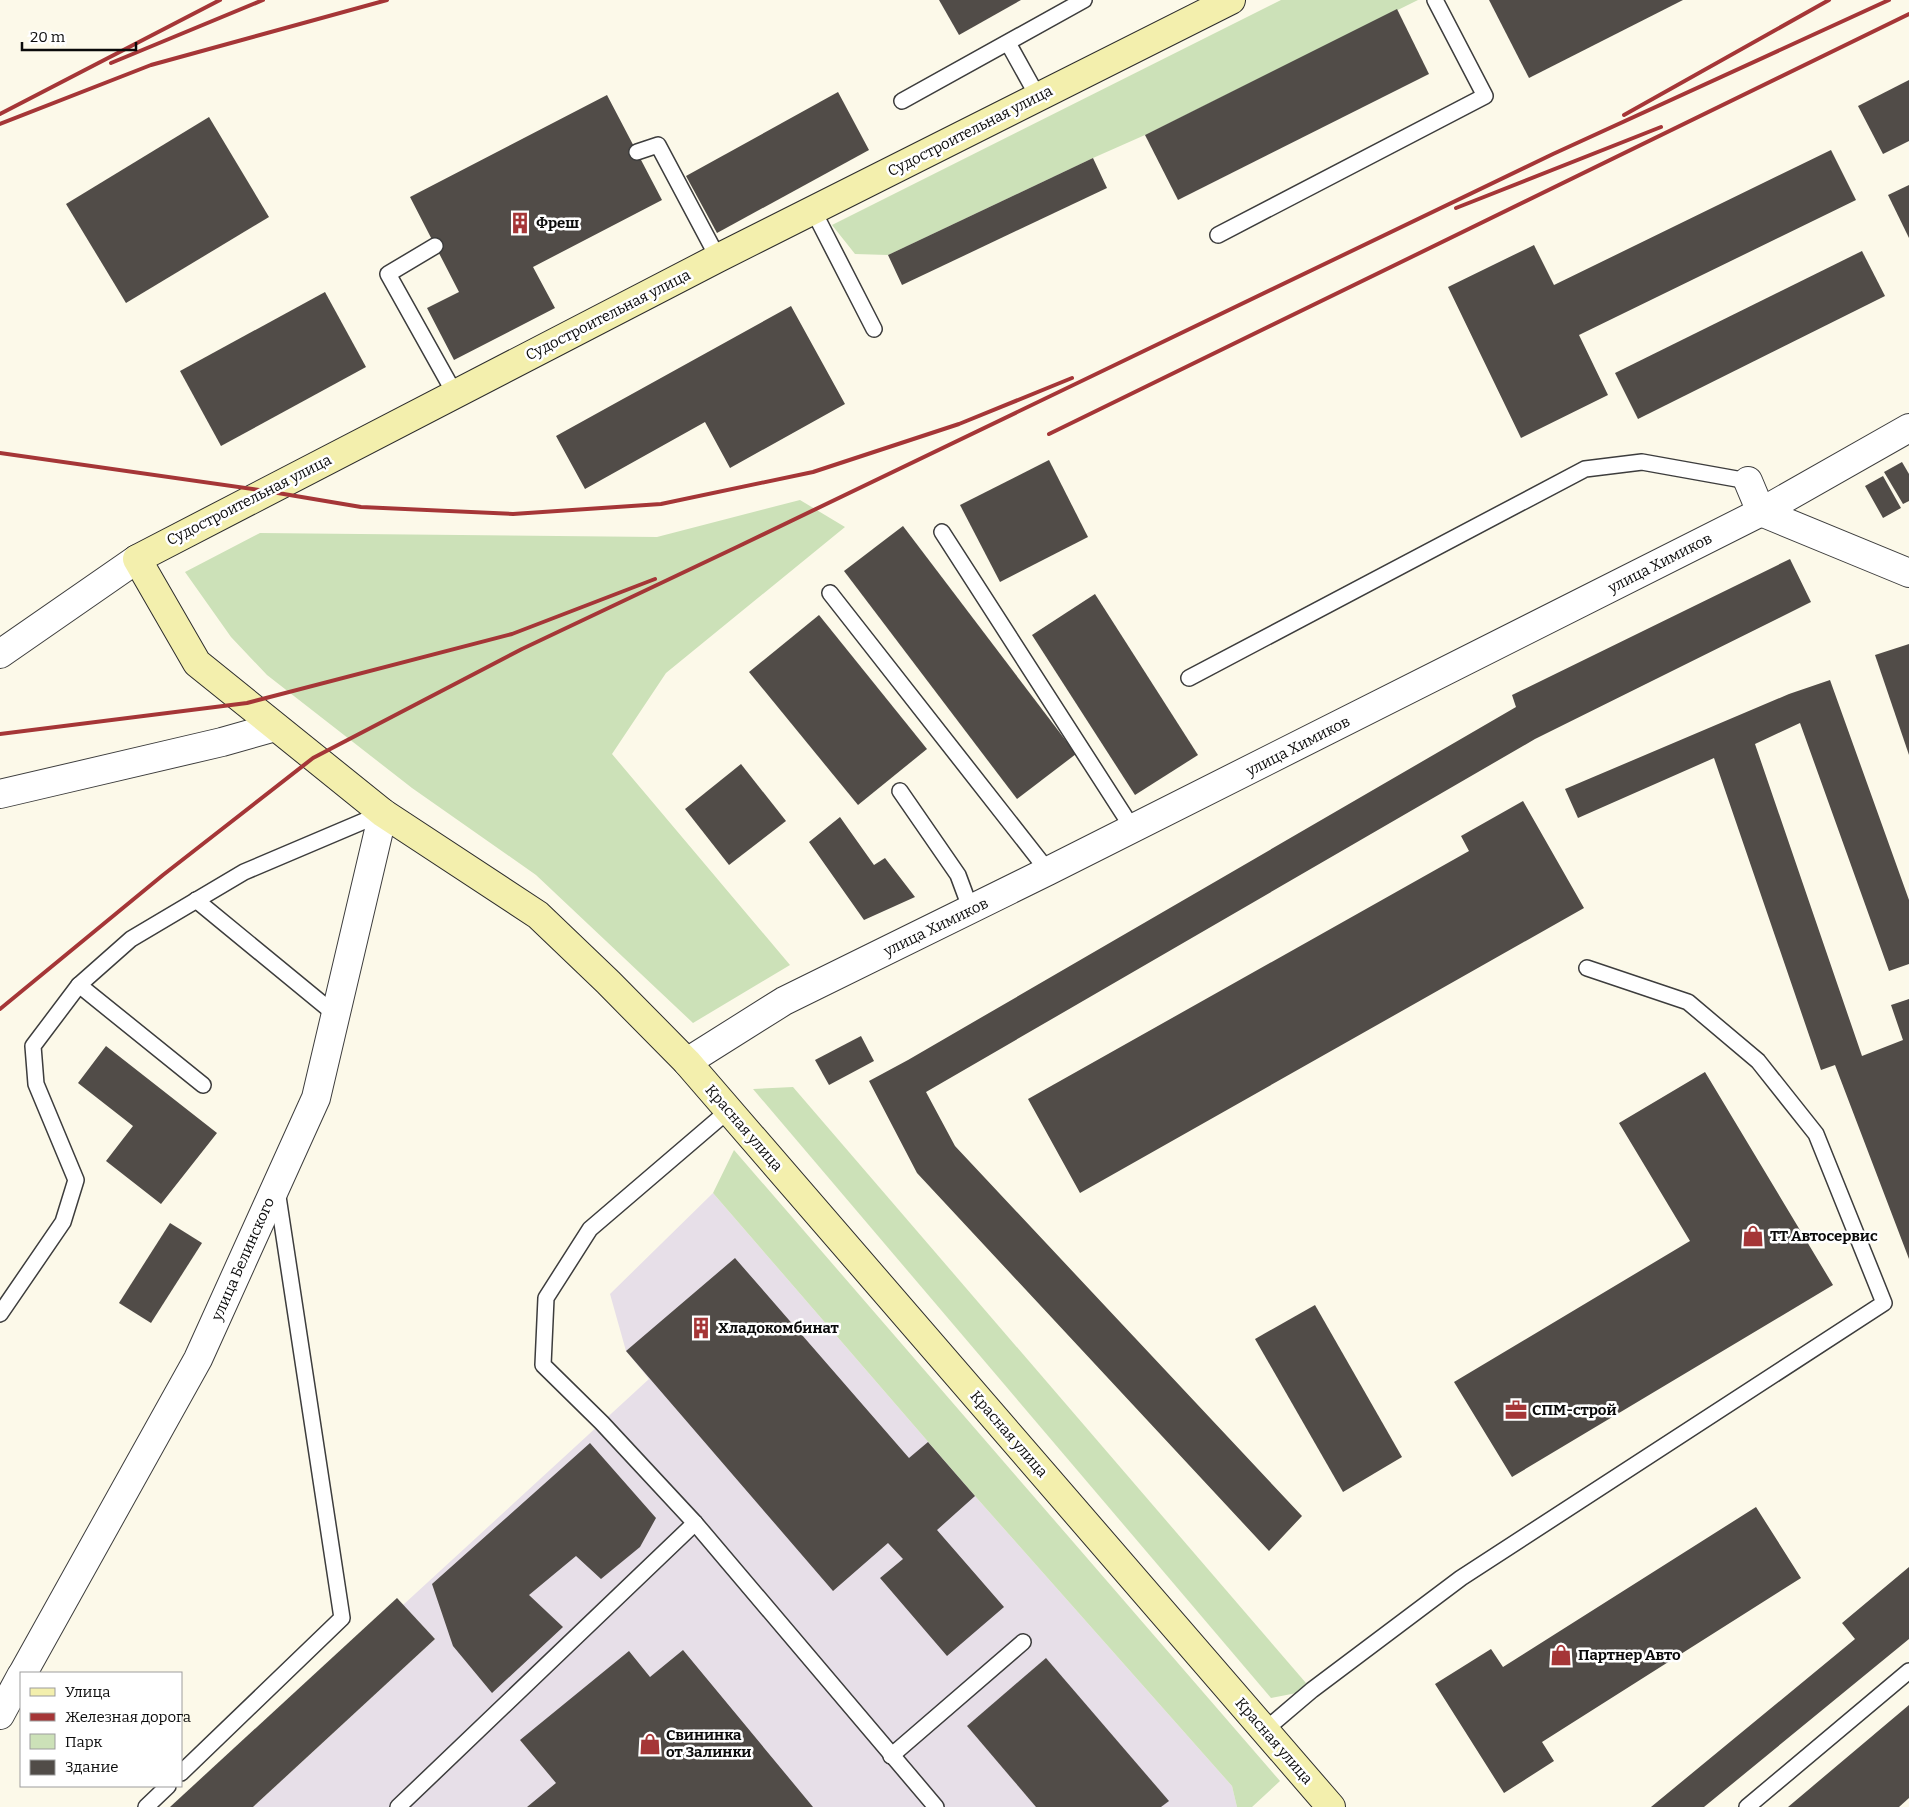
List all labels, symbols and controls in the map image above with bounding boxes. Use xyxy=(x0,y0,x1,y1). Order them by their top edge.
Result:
scale bar xyxy=(22,20,136,52)
text: 20 m xyxy=(30,28,66,46)
street label: Судостроительная улица xyxy=(885,82,1055,180)
building icon: Фреш xyxy=(507,210,533,236)
place label: Фреш xyxy=(536,214,579,232)
street label: Судостроительная улица xyxy=(523,266,693,364)
street label: Судостроительная улица xyxy=(164,451,334,549)
street label: улица Химиков xyxy=(1604,529,1715,597)
street label: улица Химиков xyxy=(1242,712,1353,780)
street label: улица Химиков xyxy=(880,894,991,961)
street label: Красная улица xyxy=(702,1081,786,1175)
street label: улица Белинского xyxy=(207,1195,278,1324)
shop icon: ТТ Автосервис xyxy=(1740,1223,1766,1249)
place label: ТТ Автосервис xyxy=(1770,1227,1878,1245)
building icon: Хладокомбинат xyxy=(688,1315,714,1341)
place label: Хладокомбинат xyxy=(718,1319,839,1337)
street label: Красная улица xyxy=(967,1387,1051,1481)
office icon: СПМ-строй xyxy=(1503,1397,1529,1423)
place label: СПМ-строй xyxy=(1532,1401,1617,1419)
shop icon: Партнер Авто xyxy=(1548,1642,1574,1668)
place label: Партнер Авто xyxy=(1578,1646,1681,1664)
legend xyxy=(20,1672,182,1787)
text: Улица xyxy=(65,1683,111,1701)
street label: Красная улица xyxy=(1232,1694,1316,1788)
text: Железная дорога xyxy=(65,1708,191,1726)
place label: Свининка от Залинки xyxy=(666,1726,751,1761)
shop icon: Свининка от Залинки xyxy=(637,1731,663,1757)
text: Парк xyxy=(65,1733,103,1751)
text: Здание xyxy=(65,1758,119,1776)

